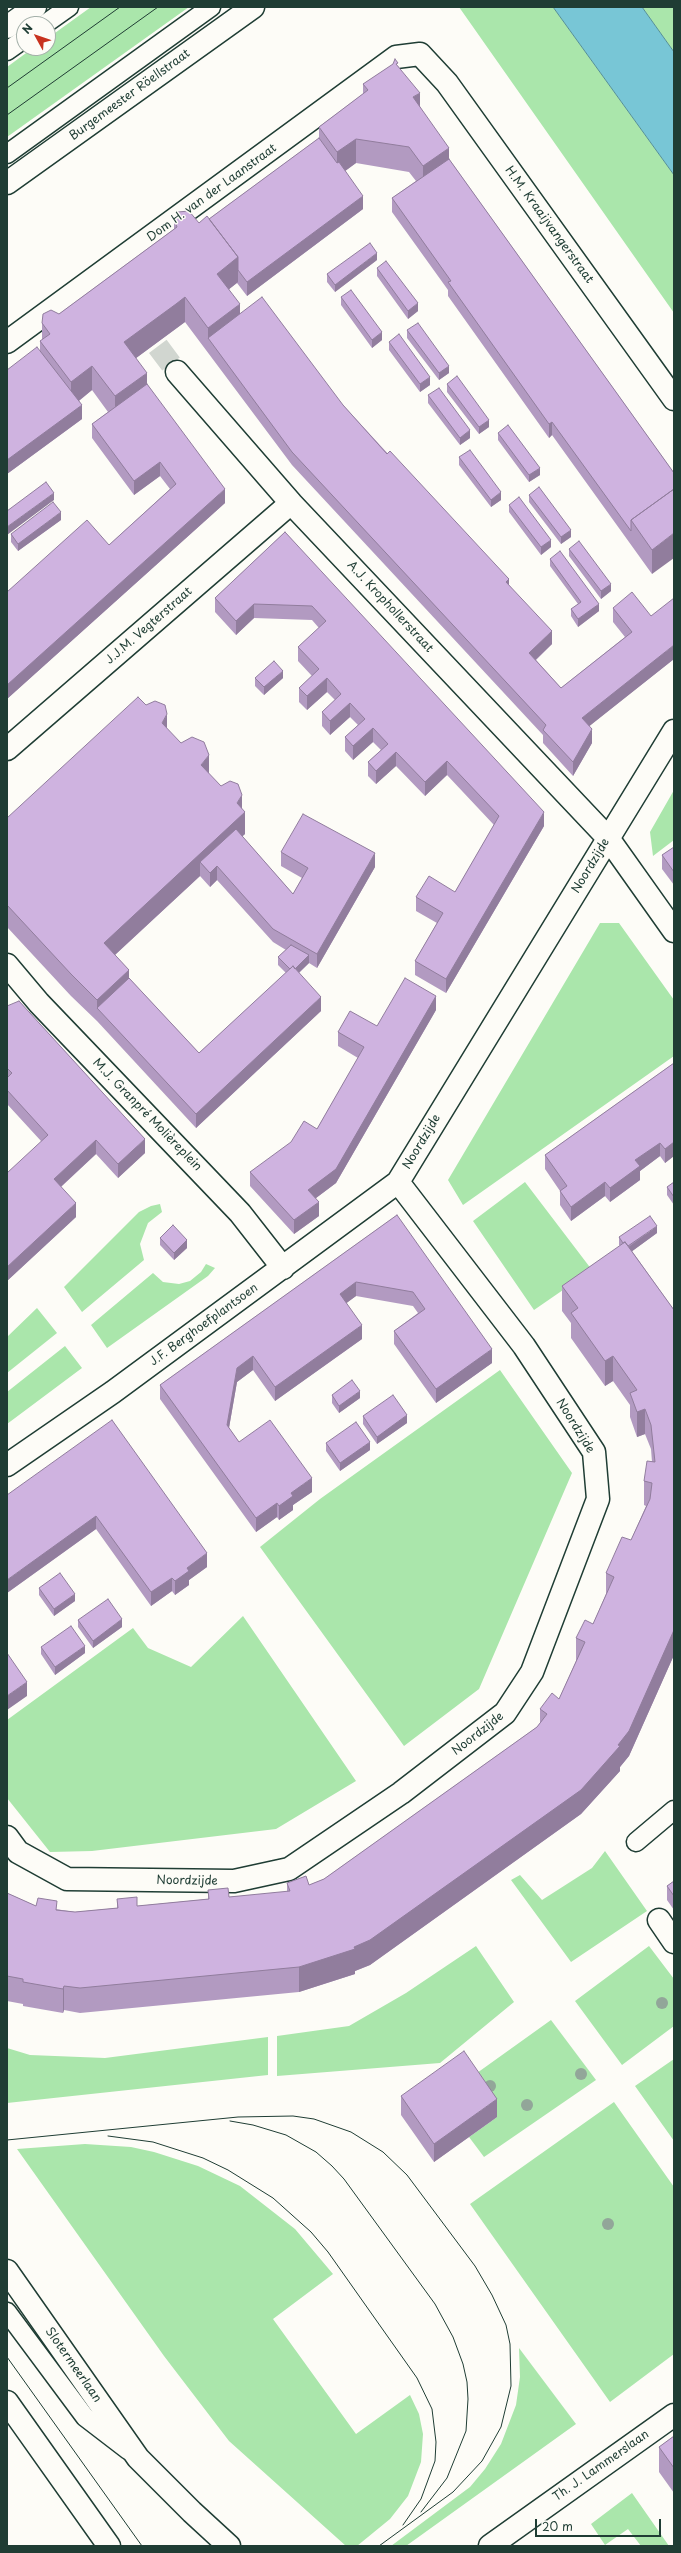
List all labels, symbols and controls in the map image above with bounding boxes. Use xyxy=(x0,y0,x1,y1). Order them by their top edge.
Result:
north arrow xyxy=(16,16,56,56)
text: N xyxy=(18,20,37,37)
street label: Burgemeester Röellstraat xyxy=(67,46,193,144)
street label: Dom H. van der Laanstraat xyxy=(144,141,280,245)
street label: H.M. Kraaijvangerstraat xyxy=(502,164,596,286)
street label: A.J. Krophollerstraat xyxy=(344,558,436,656)
street label: J.J.M. Vegterstraat xyxy=(103,584,195,668)
street label: Noordzijde xyxy=(569,836,613,896)
street label: M.J. Granpré Molièreplein xyxy=(89,1056,205,1174)
street label: Noordzijde xyxy=(400,1112,444,1172)
street label: J.F. Berghoefplantsoen xyxy=(147,1281,261,1369)
street label: Noordzijde xyxy=(553,1396,597,1456)
street label: Noordzijde xyxy=(449,1709,507,1759)
street label: Noordzijde xyxy=(156,1873,218,1889)
street label: Slotermeerlaan xyxy=(42,2325,104,2405)
street label: Th. J. Lammerslaan xyxy=(550,2427,652,2505)
scale bar xyxy=(537,2511,663,2537)
text: 20 m xyxy=(542,2517,573,2535)

